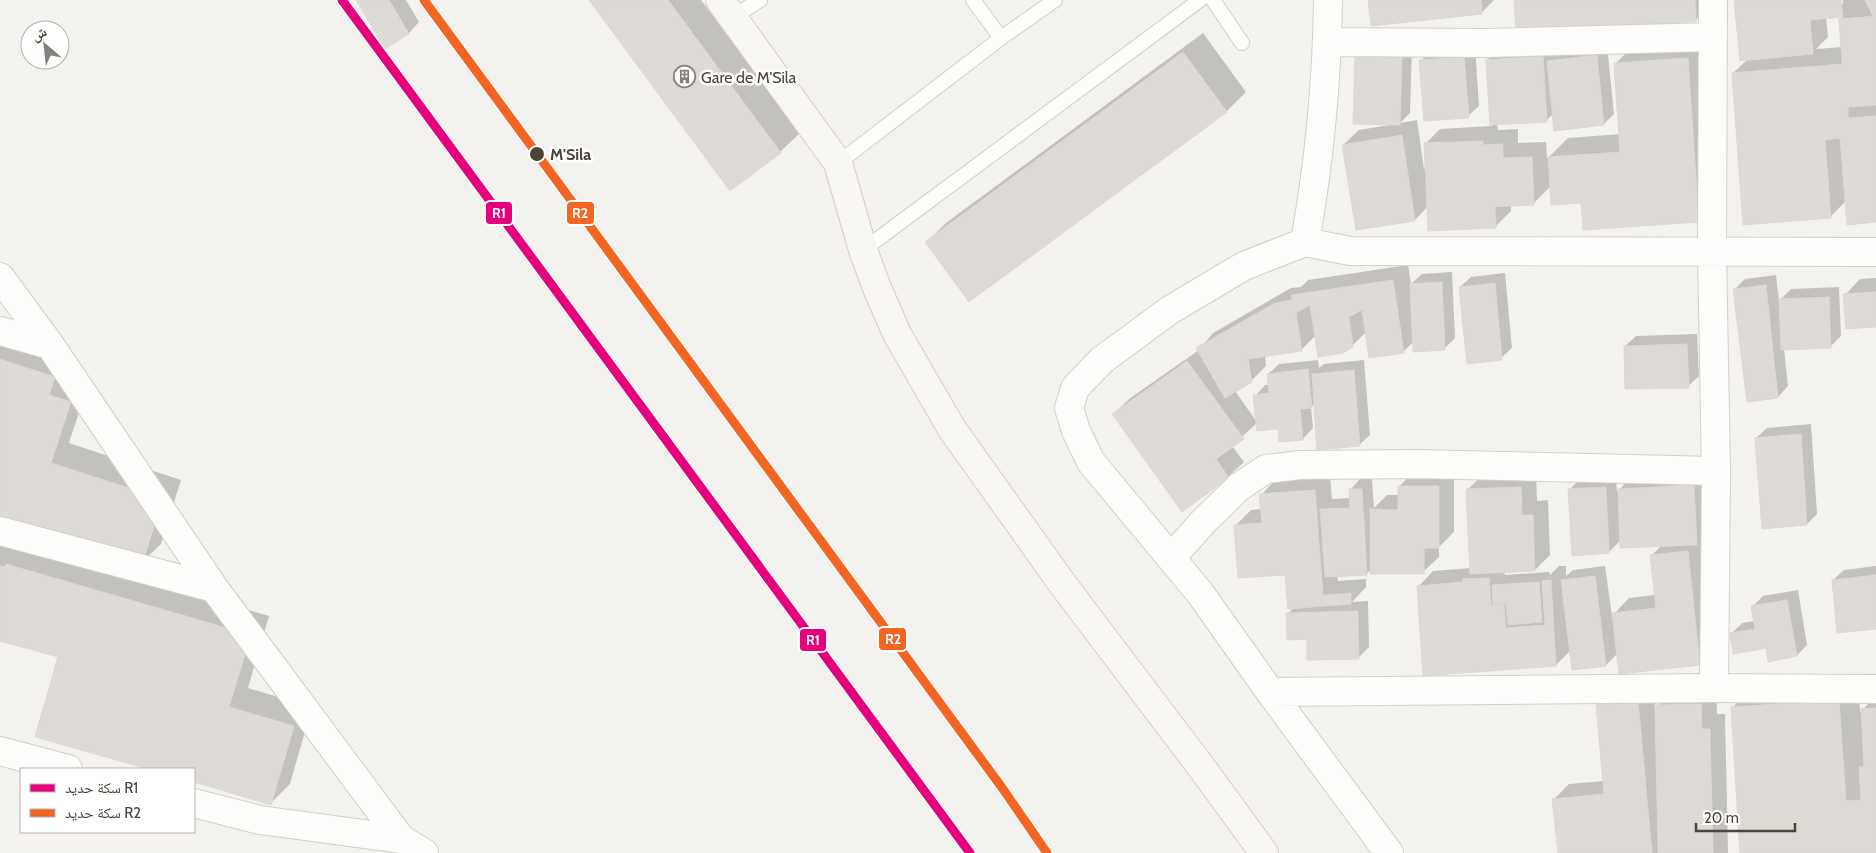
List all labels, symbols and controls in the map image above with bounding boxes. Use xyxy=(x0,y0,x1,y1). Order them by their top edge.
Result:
north arrow xyxy=(20,20,70,70)
text: ش xyxy=(28,22,50,45)
building icon: Gare de M'Sila xyxy=(673,65,697,89)
place label: Gare de M'Sila xyxy=(701,68,797,87)
marker: M'Sila xyxy=(528,145,546,163)
place label: M'Sila xyxy=(550,145,591,164)
line badge: R1 xyxy=(485,201,513,225)
line badge: R2 xyxy=(566,201,595,225)
text: R1 xyxy=(492,204,506,222)
text: R2 xyxy=(572,204,588,222)
line badge: R2 xyxy=(878,627,907,651)
line badge: R1 xyxy=(799,628,827,652)
text: R2 xyxy=(885,630,901,648)
text: R1 xyxy=(806,631,820,649)
legend xyxy=(20,768,195,833)
text: سكة حديد R1 xyxy=(65,779,138,797)
scale bar xyxy=(1696,800,1795,832)
text: سكة حديد R2 xyxy=(65,804,141,822)
text: 20 m xyxy=(1704,809,1739,827)

